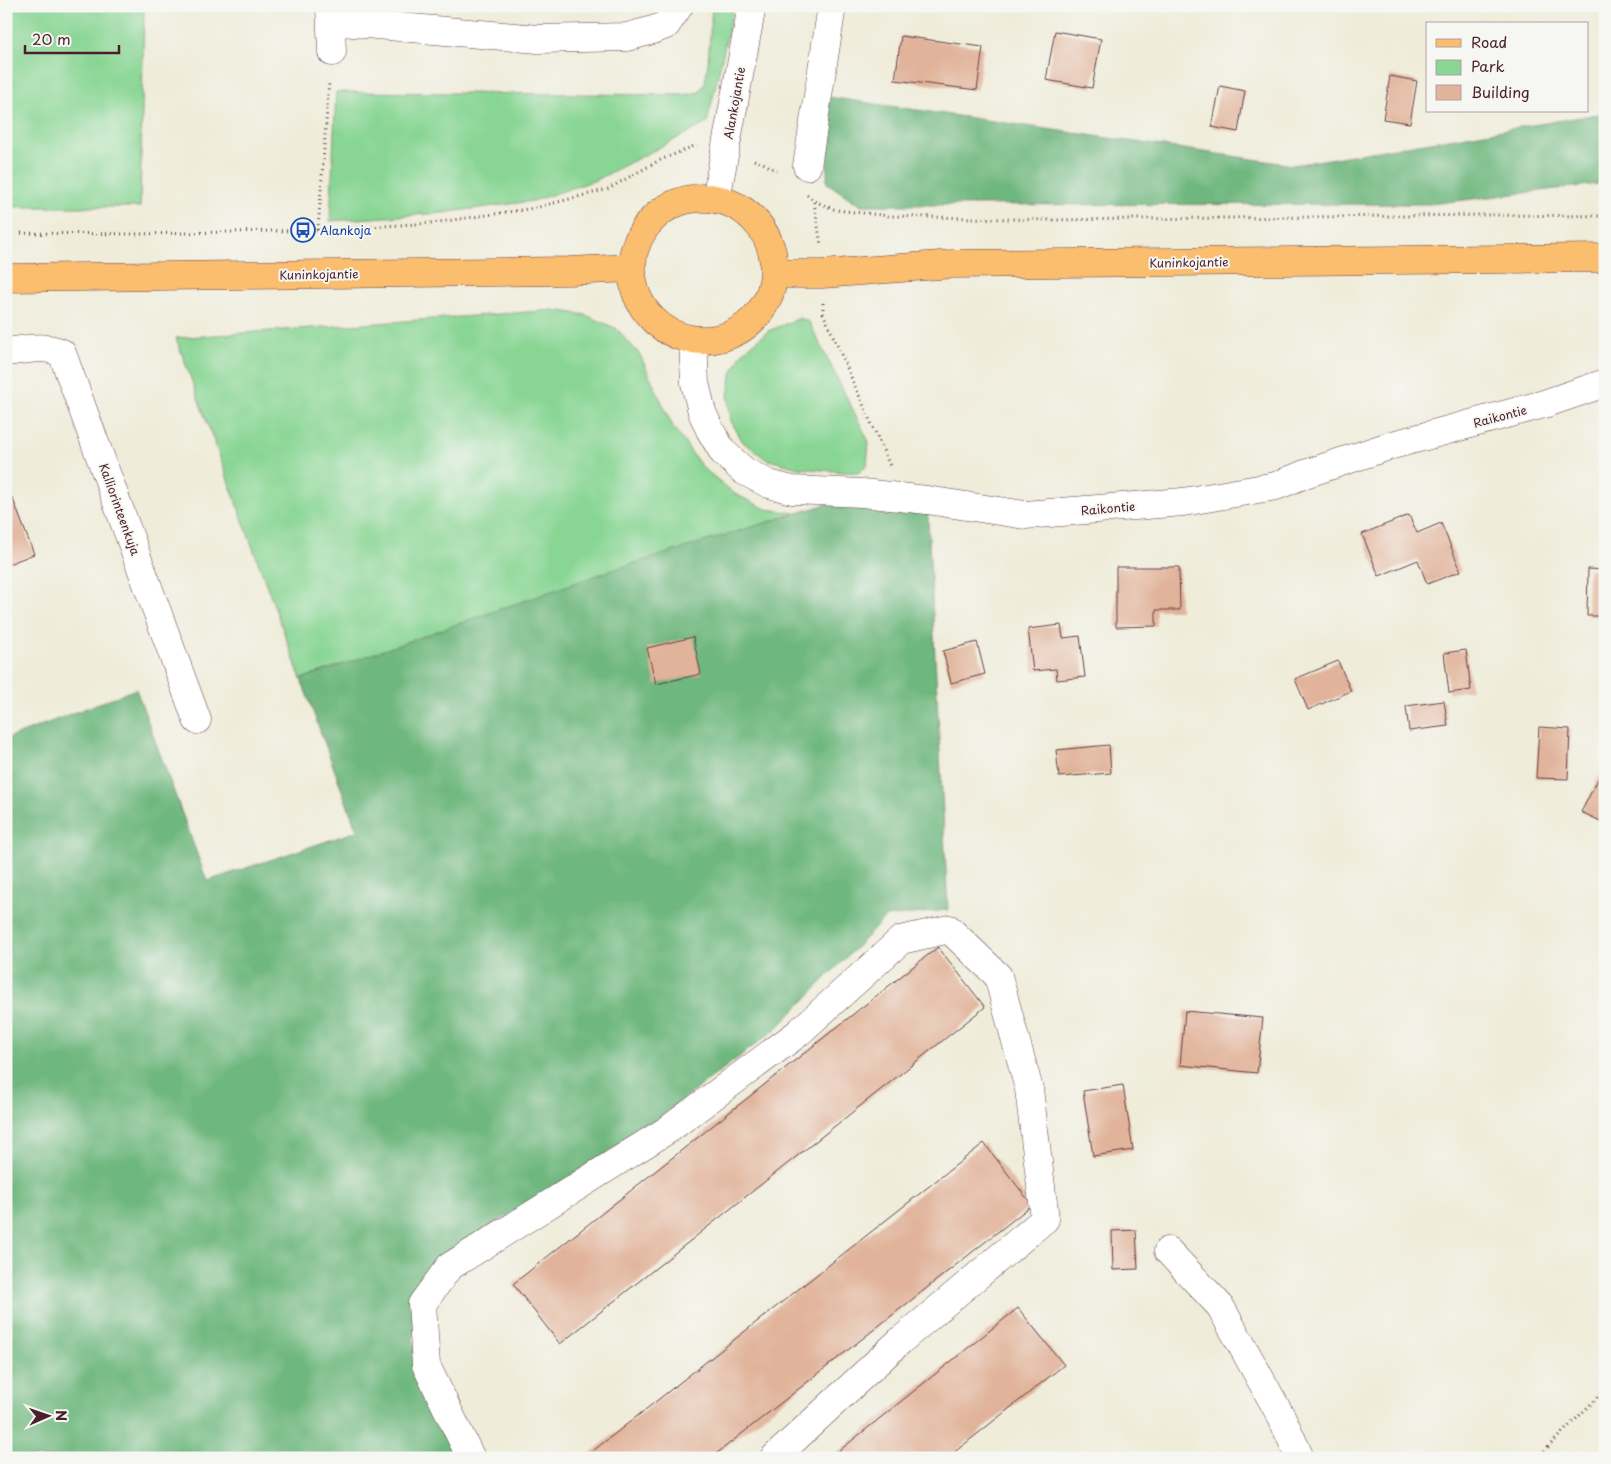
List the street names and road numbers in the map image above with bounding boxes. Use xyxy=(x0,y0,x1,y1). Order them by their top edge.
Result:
street label: Alankojantie xyxy=(719,65,749,141)
street label: Kuninkojantie xyxy=(1149,252,1229,272)
street label: Kuninkojantie xyxy=(279,264,359,284)
street label: Raikontie xyxy=(1471,400,1529,432)
street label: Kalliorinteenkuja xyxy=(95,460,145,558)
street label: Raikontie xyxy=(1080,497,1136,519)

